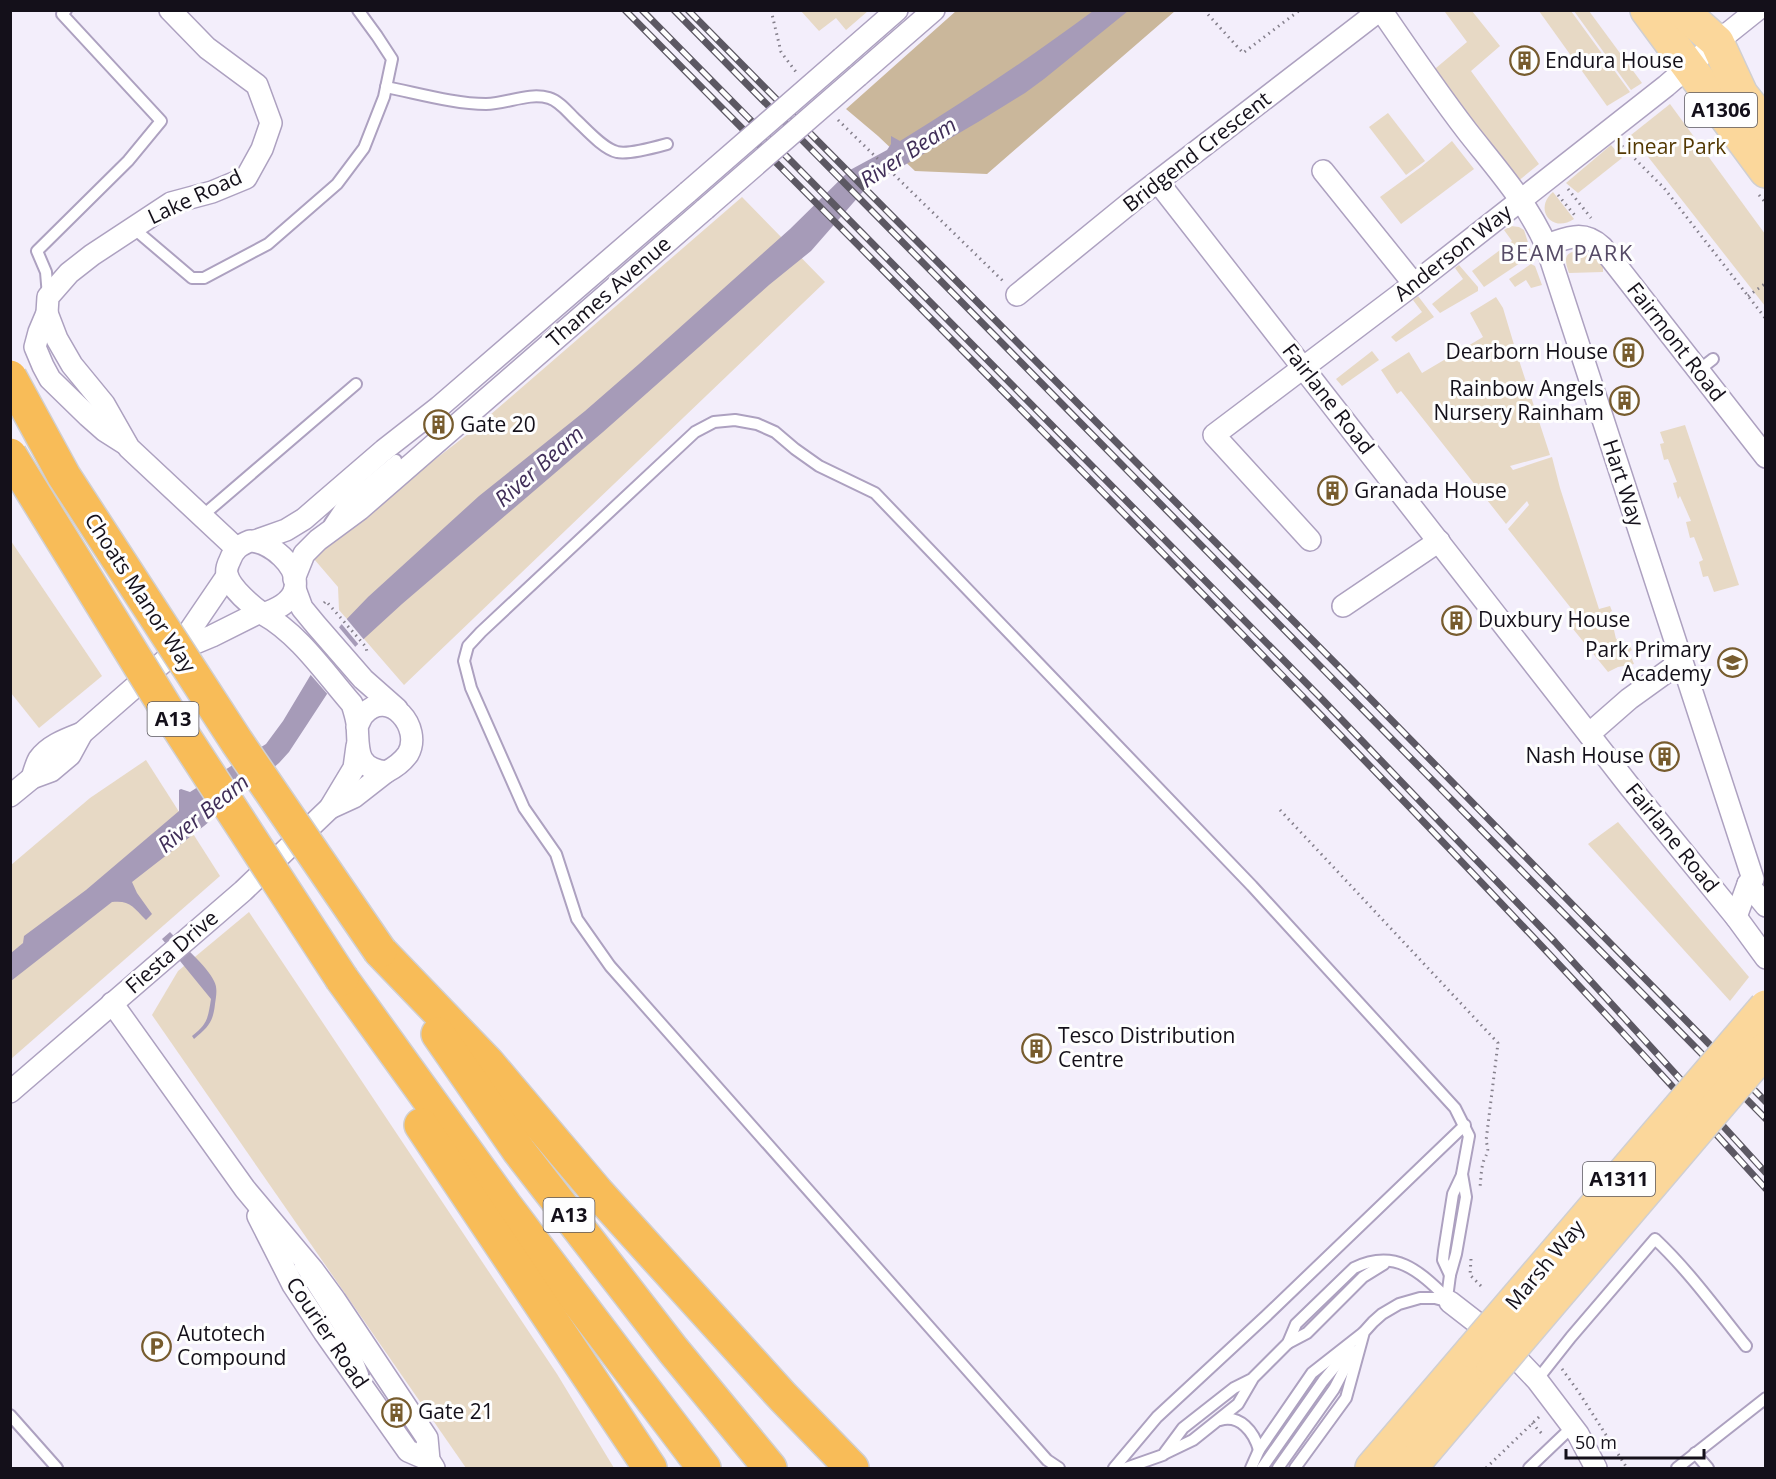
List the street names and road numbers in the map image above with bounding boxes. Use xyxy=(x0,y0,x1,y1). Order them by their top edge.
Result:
street label: Bridgend Crescent xyxy=(1117,85,1276,218)
road number: A1306 xyxy=(1685,93,1757,127)
street label: Lake Road xyxy=(143,162,246,230)
street label: Anderson Way xyxy=(1388,197,1517,307)
street label: Thames Avenue xyxy=(540,230,676,353)
street label: Fairmont Road xyxy=(1621,276,1732,407)
street label: Fairlane Road xyxy=(1277,337,1381,460)
street label: Hart Way xyxy=(1597,435,1651,530)
street label: Choats Manor Way xyxy=(79,507,203,678)
road number: A13 xyxy=(148,702,198,736)
street label: Fairlane Road xyxy=(1620,777,1726,898)
street label: Fiesta Drive xyxy=(119,903,224,999)
road number: A1311 xyxy=(1583,1162,1655,1196)
road number: A13 xyxy=(544,1198,594,1232)
street label: Marsh Way xyxy=(1498,1213,1590,1315)
street label: Courier Road xyxy=(280,1271,375,1394)

